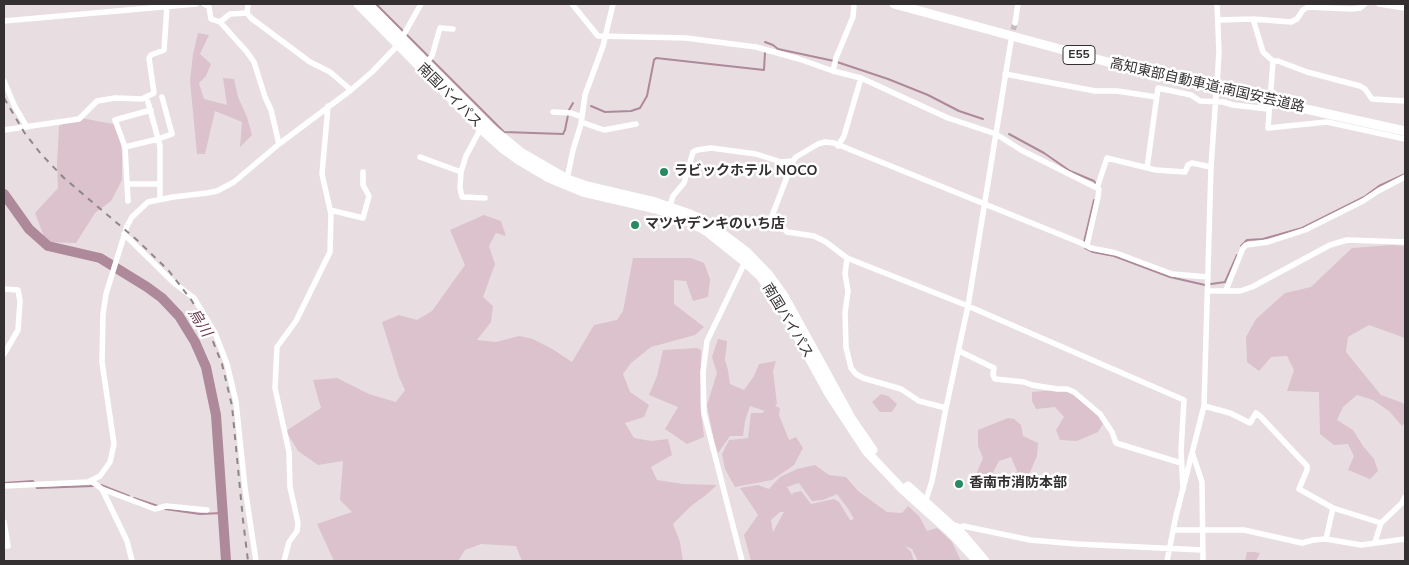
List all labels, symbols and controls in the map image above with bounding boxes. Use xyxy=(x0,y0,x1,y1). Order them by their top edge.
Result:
road number: E55 xyxy=(1063,46,1095,64)
street label: 高知東部自動車道;南国安芸道路 xyxy=(1108,55,1306,117)
street label: 南国バイパス xyxy=(413,60,485,132)
place label: ラビックホテル NOCO xyxy=(674,164,817,180)
marker: ラビックホテル NOCO xyxy=(658,166,670,178)
place label: マツヤデンキのいち店 xyxy=(645,217,785,233)
marker: マツヤデンキのいち店 xyxy=(629,219,641,231)
street label: 南国バイパス xyxy=(758,281,816,361)
water label: 烏川 xyxy=(183,306,215,340)
place label: 香南市消防本部 xyxy=(969,476,1067,492)
marker: 香南市消防本部 xyxy=(953,478,965,490)

